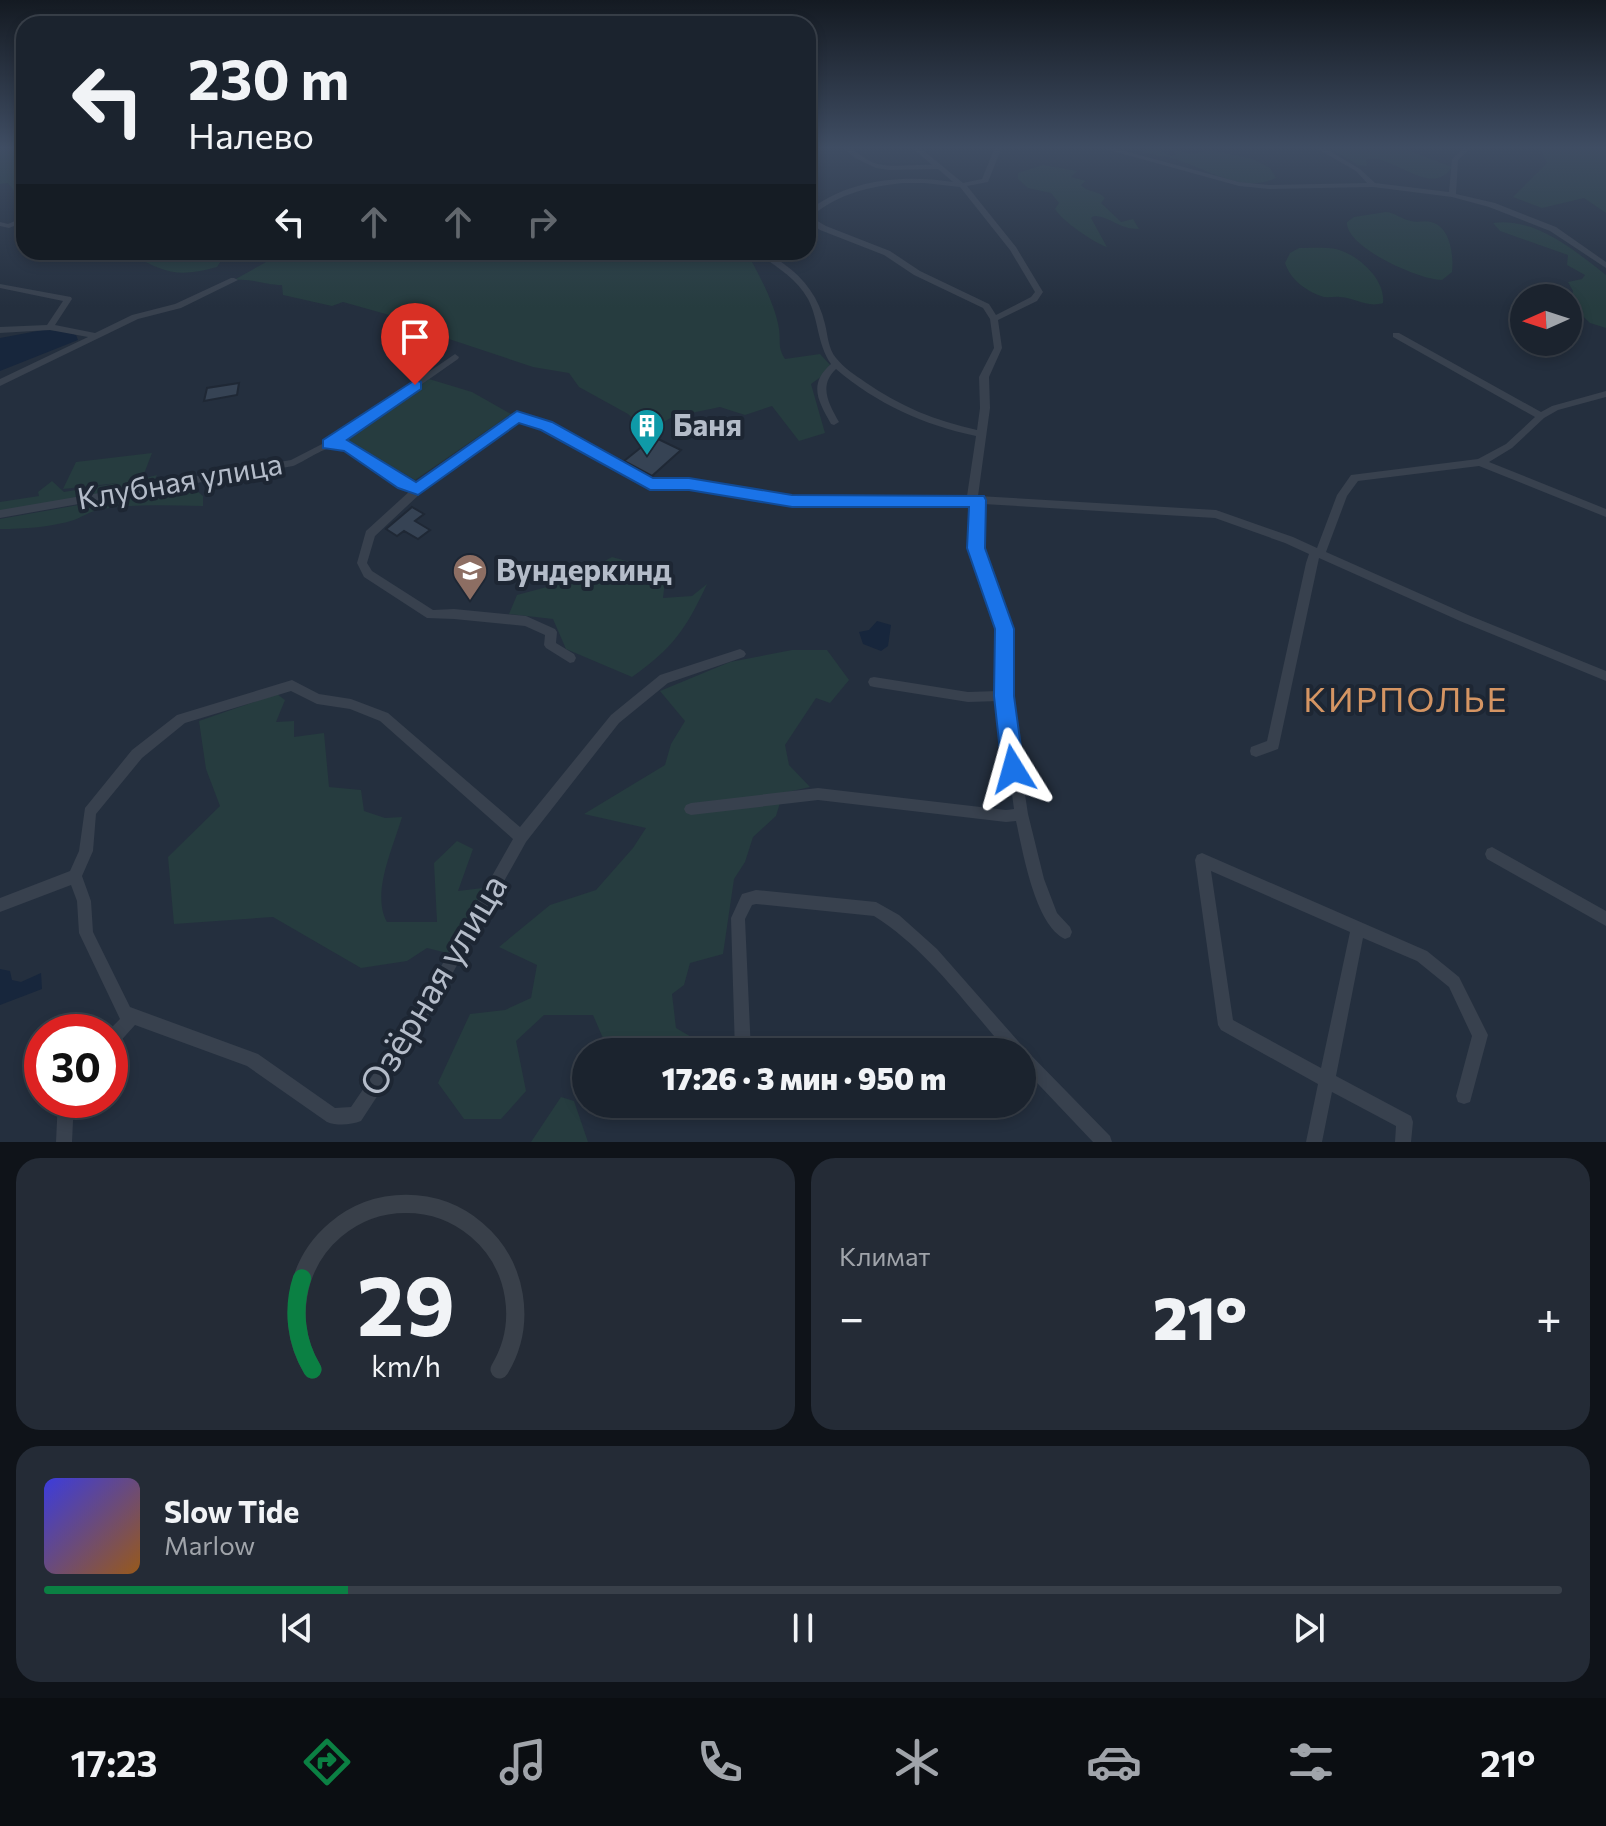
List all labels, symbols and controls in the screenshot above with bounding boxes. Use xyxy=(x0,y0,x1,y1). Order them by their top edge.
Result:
text: 230 m xyxy=(188,43,349,112)
icon: left xyxy=(56,48,160,152)
text: Налево xyxy=(188,112,314,156)
icon: left xyxy=(268,200,312,244)
icon: ahead xyxy=(352,200,396,244)
icon: ahead xyxy=(436,200,480,244)
icon: right xyxy=(520,200,564,244)
north arrow xyxy=(1510,284,1582,356)
map controls xyxy=(1510,284,1582,356)
pin xyxy=(381,303,449,385)
icon: arrive xyxy=(393,315,437,359)
place label: Баня xyxy=(673,405,742,442)
building icon: Баня xyxy=(628,407,666,457)
street label: Клубная улица xyxy=(74,443,285,516)
place label: Вундеркинд xyxy=(496,550,672,587)
school or university icon: Вундеркинд xyxy=(451,552,489,602)
district label: КИРПОЛЬЕ xyxy=(1303,677,1509,719)
position arrow xyxy=(971,727,1055,811)
street label: Озёрная улица xyxy=(348,865,515,1103)
speed limit sign: 30 xyxy=(24,1014,128,1118)
text: 17:26 · 3 мин · 950 m xyxy=(662,1059,946,1096)
text: Климат xyxy=(839,1240,931,1271)
text: 29 xyxy=(356,1251,455,1353)
text: 21° xyxy=(1153,1279,1247,1352)
text: − xyxy=(839,1289,864,1343)
text: + xyxy=(1536,1289,1562,1343)
text: km/h xyxy=(371,1348,440,1383)
text: Slow Tide xyxy=(164,1492,299,1529)
text: Marlow xyxy=(164,1529,255,1560)
icon: previous xyxy=(275,1606,319,1650)
icon: pause xyxy=(781,1606,825,1650)
icon: next xyxy=(1287,1606,1331,1650)
icon: directions xyxy=(299,1734,355,1790)
icon: music xyxy=(495,1734,551,1790)
icon: phone xyxy=(692,1734,748,1790)
icon: climate xyxy=(889,1734,945,1790)
icon: car xyxy=(1086,1734,1142,1790)
icon: filters xyxy=(1283,1734,1339,1790)
text: 17:23 xyxy=(70,1740,158,1784)
text: 21° xyxy=(1480,1740,1535,1784)

